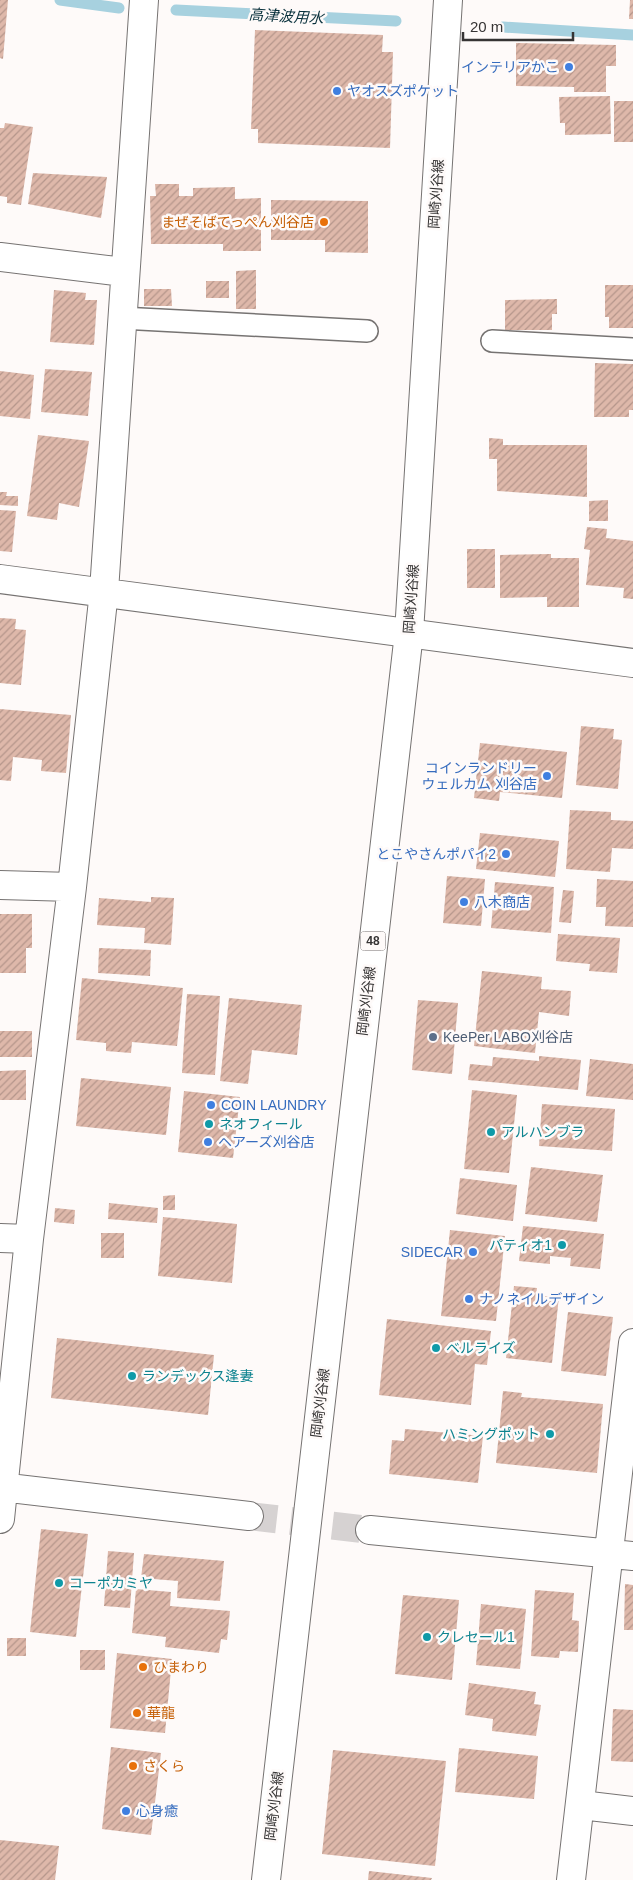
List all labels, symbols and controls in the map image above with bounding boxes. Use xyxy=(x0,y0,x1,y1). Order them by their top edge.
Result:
water label: 高津波用水 xyxy=(248,6,326,27)
scale bar xyxy=(463,10,573,42)
text: 20 m xyxy=(470,18,503,35)
place label: インテリアかこ xyxy=(461,59,559,75)
marker: インテリアかこ xyxy=(563,61,575,73)
place label: ヤオスズポケット xyxy=(347,83,459,99)
marker: ヤオスズポケット xyxy=(331,85,343,97)
street label: 岡崎刈谷線 xyxy=(426,159,446,229)
place label: まぜそばてっぺん刈谷店 xyxy=(161,214,314,230)
marker: まぜそばてっぺん刈谷店 xyxy=(318,216,330,228)
street label: 岡崎刈谷線 xyxy=(401,564,421,634)
place label: コインランドリー ウェルカム 刈谷店 xyxy=(422,760,537,792)
marker: コインランドリー ウェルカム 刈谷店 xyxy=(541,770,553,782)
place label: とこやさんポパイ2 xyxy=(376,846,496,862)
marker: とこやさんポパイ2 xyxy=(500,848,512,860)
place label: 八木商店 xyxy=(474,894,530,910)
marker: 八木商店 xyxy=(458,896,470,908)
road number: 48 xyxy=(360,931,386,950)
street label: 岡崎刈谷線 xyxy=(354,965,378,1037)
place label: KeePer LABO刈谷店 xyxy=(443,1029,573,1045)
marker: KeePer LABO刈谷店 xyxy=(427,1031,439,1043)
place label: COIN LAUNDRY xyxy=(221,1097,327,1113)
marker: COIN LAUNDRY xyxy=(205,1099,217,1111)
place label: ネオフィール xyxy=(219,1116,303,1132)
marker: ネオフィール xyxy=(203,1118,215,1130)
place label: アルハンブラ xyxy=(501,1124,584,1140)
marker: アルハンブラ xyxy=(485,1126,497,1138)
place label: ヘアーズ刈谷店 xyxy=(218,1134,314,1150)
marker: ヘアーズ刈谷店 xyxy=(202,1136,214,1148)
place label: パティオ1 xyxy=(489,1237,552,1253)
marker: パティオ1 xyxy=(556,1239,568,1251)
place label: SIDECAR xyxy=(401,1244,463,1260)
marker: SIDECAR xyxy=(467,1246,479,1258)
place label: ナノネイルデザイン xyxy=(479,1291,604,1307)
marker: ナノネイルデザイン xyxy=(463,1293,475,1305)
place label: ベルライズ xyxy=(446,1340,516,1356)
marker: ベルライズ xyxy=(430,1342,442,1354)
street label: 岡崎刈谷線 xyxy=(308,1367,332,1439)
place label: ランデックス逢妻 xyxy=(142,1368,254,1384)
marker: ランデックス逢妻 xyxy=(126,1370,138,1382)
place label: ハミングポット xyxy=(442,1426,540,1442)
marker: ハミングポット xyxy=(544,1428,556,1440)
place label: コーポカミヤ xyxy=(69,1575,153,1591)
marker: コーポカミヤ xyxy=(53,1577,65,1589)
place label: クレセール1 xyxy=(437,1629,515,1645)
marker: クレセール1 xyxy=(421,1631,433,1643)
place label: ひまわり xyxy=(153,1659,209,1675)
marker: ひまわり xyxy=(137,1661,149,1673)
place label: 華龍 xyxy=(147,1705,175,1721)
marker: 華龍 xyxy=(131,1707,143,1719)
place label: さくら xyxy=(143,1758,185,1774)
marker: さくら xyxy=(127,1760,139,1772)
street label: 岡崎刈谷線 xyxy=(262,1770,286,1842)
place label: 心身癒 xyxy=(136,1803,178,1819)
marker: 心身癒 xyxy=(120,1805,132,1817)

